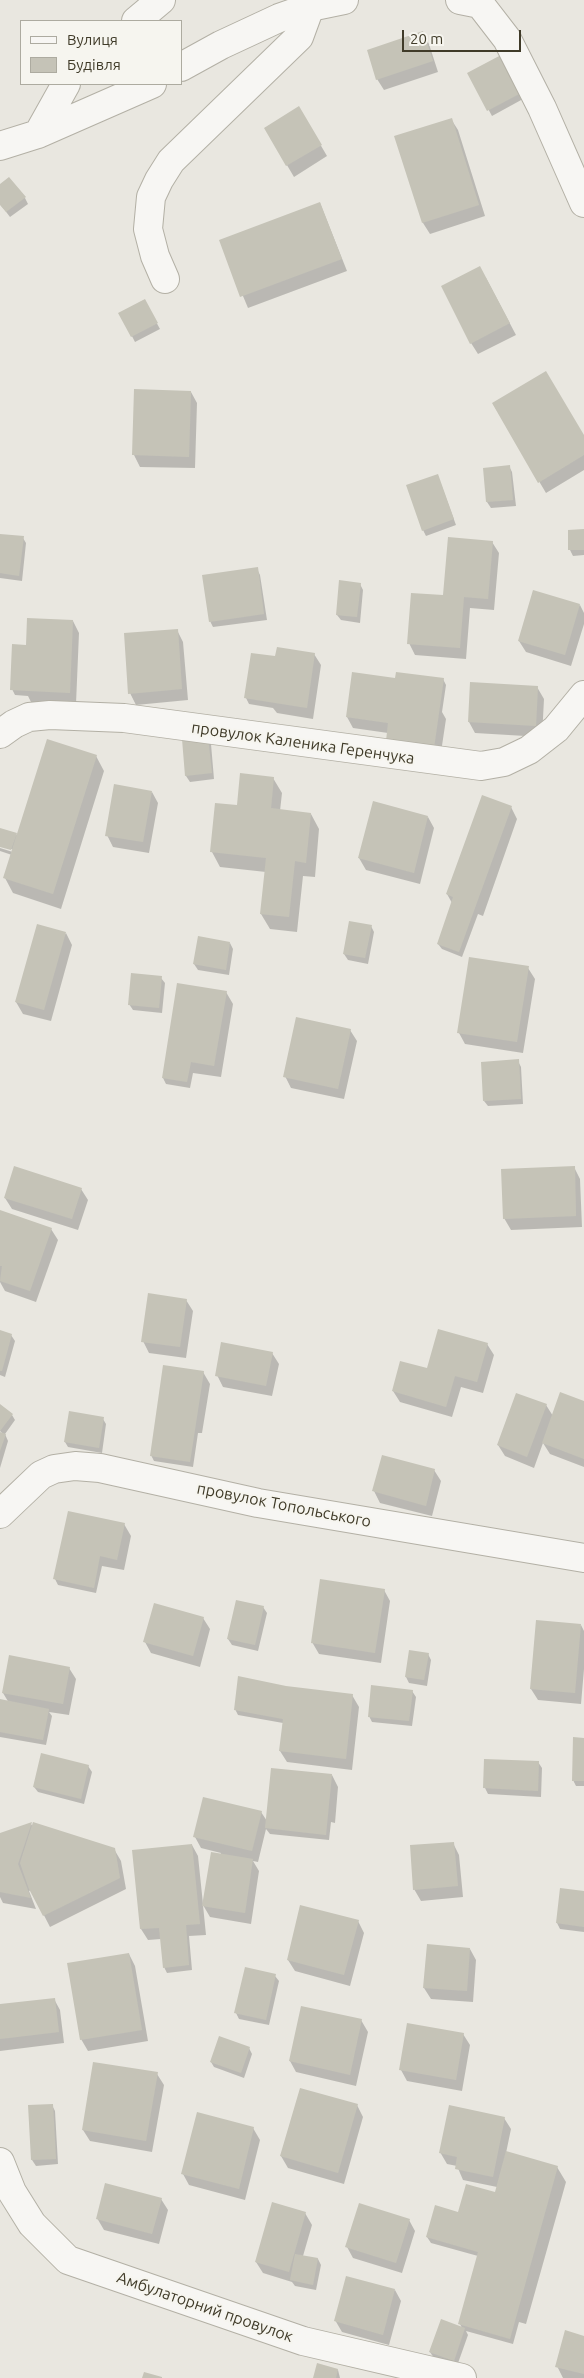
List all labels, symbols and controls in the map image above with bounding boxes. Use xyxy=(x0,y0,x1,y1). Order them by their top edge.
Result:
legend xyxy=(20,20,182,85)
scale bar xyxy=(404,20,523,52)
text: 20 m xyxy=(410,30,443,47)
text: Вулиця xyxy=(67,31,118,48)
text: Будівля xyxy=(67,56,121,73)
street label: провулок Каленика Геренчука xyxy=(190,718,416,768)
street label: провулок Топольського xyxy=(195,1479,373,1531)
street label: Амбулаторний провулок xyxy=(114,2268,296,2346)

